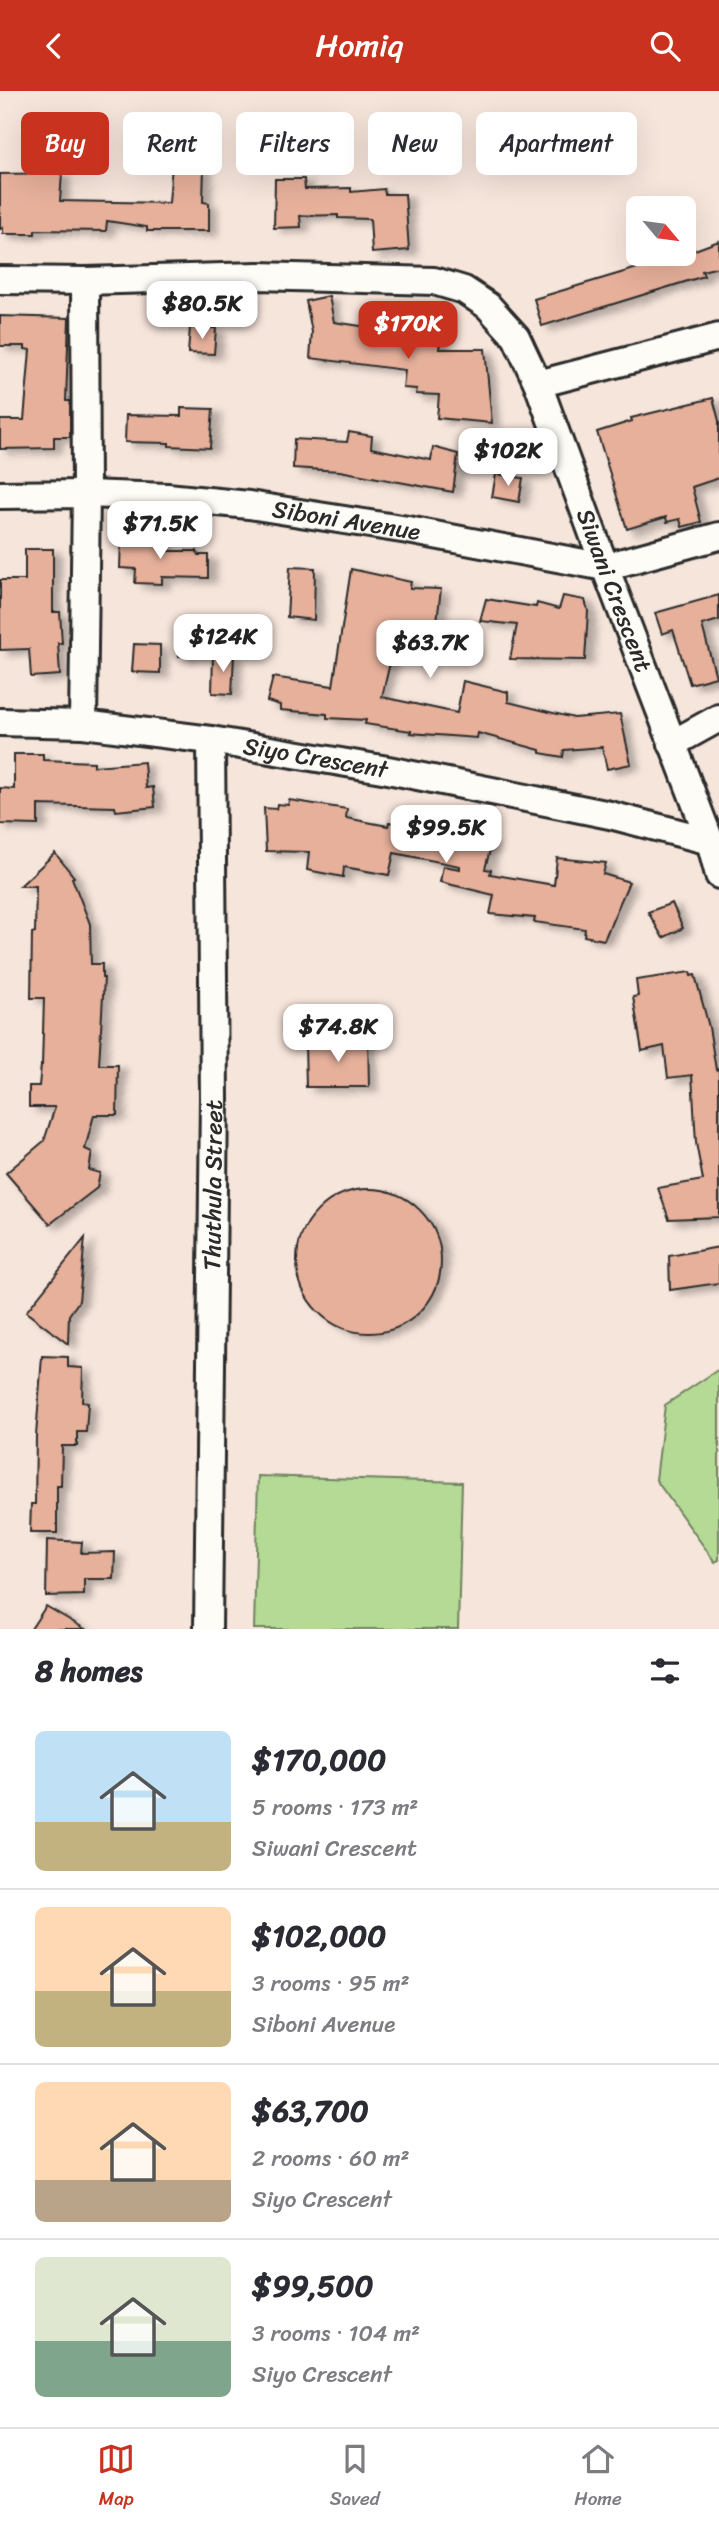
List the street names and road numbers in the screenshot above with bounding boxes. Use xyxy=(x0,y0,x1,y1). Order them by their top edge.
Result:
street label: Siboni Avenue xyxy=(269,488,424,553)
street label: Siwani Crescent xyxy=(564,503,664,678)
street label: Siyo Crescent xyxy=(240,725,392,791)
street label: Thuthula Street xyxy=(191,1100,235,1271)

